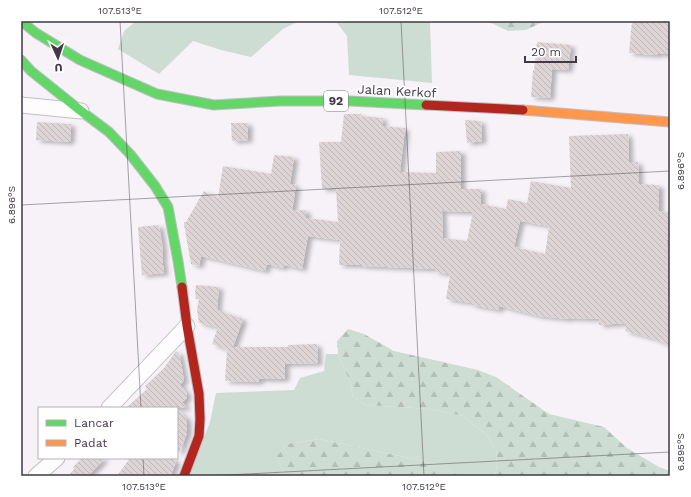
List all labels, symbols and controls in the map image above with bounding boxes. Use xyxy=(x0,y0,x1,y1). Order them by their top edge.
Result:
text: 107.513°E xyxy=(98,5,142,16)
text: 107.512°E xyxy=(379,5,423,16)
north arrow xyxy=(38,38,78,78)
scale bar xyxy=(525,38,576,64)
text: 20 m xyxy=(531,45,561,59)
text: U xyxy=(54,61,63,74)
street label: Jalan Kerkof xyxy=(357,81,437,101)
road number: 92 xyxy=(324,91,348,111)
text: 6.896°S xyxy=(675,152,686,190)
text: 6.896°S xyxy=(6,186,17,224)
legend xyxy=(38,407,178,459)
text: Lancar xyxy=(74,416,114,430)
text: 6.895°S xyxy=(675,433,686,471)
text: Padat xyxy=(74,436,107,450)
text: 107.513°E xyxy=(122,481,166,492)
text: 107.512°E xyxy=(402,481,446,492)

